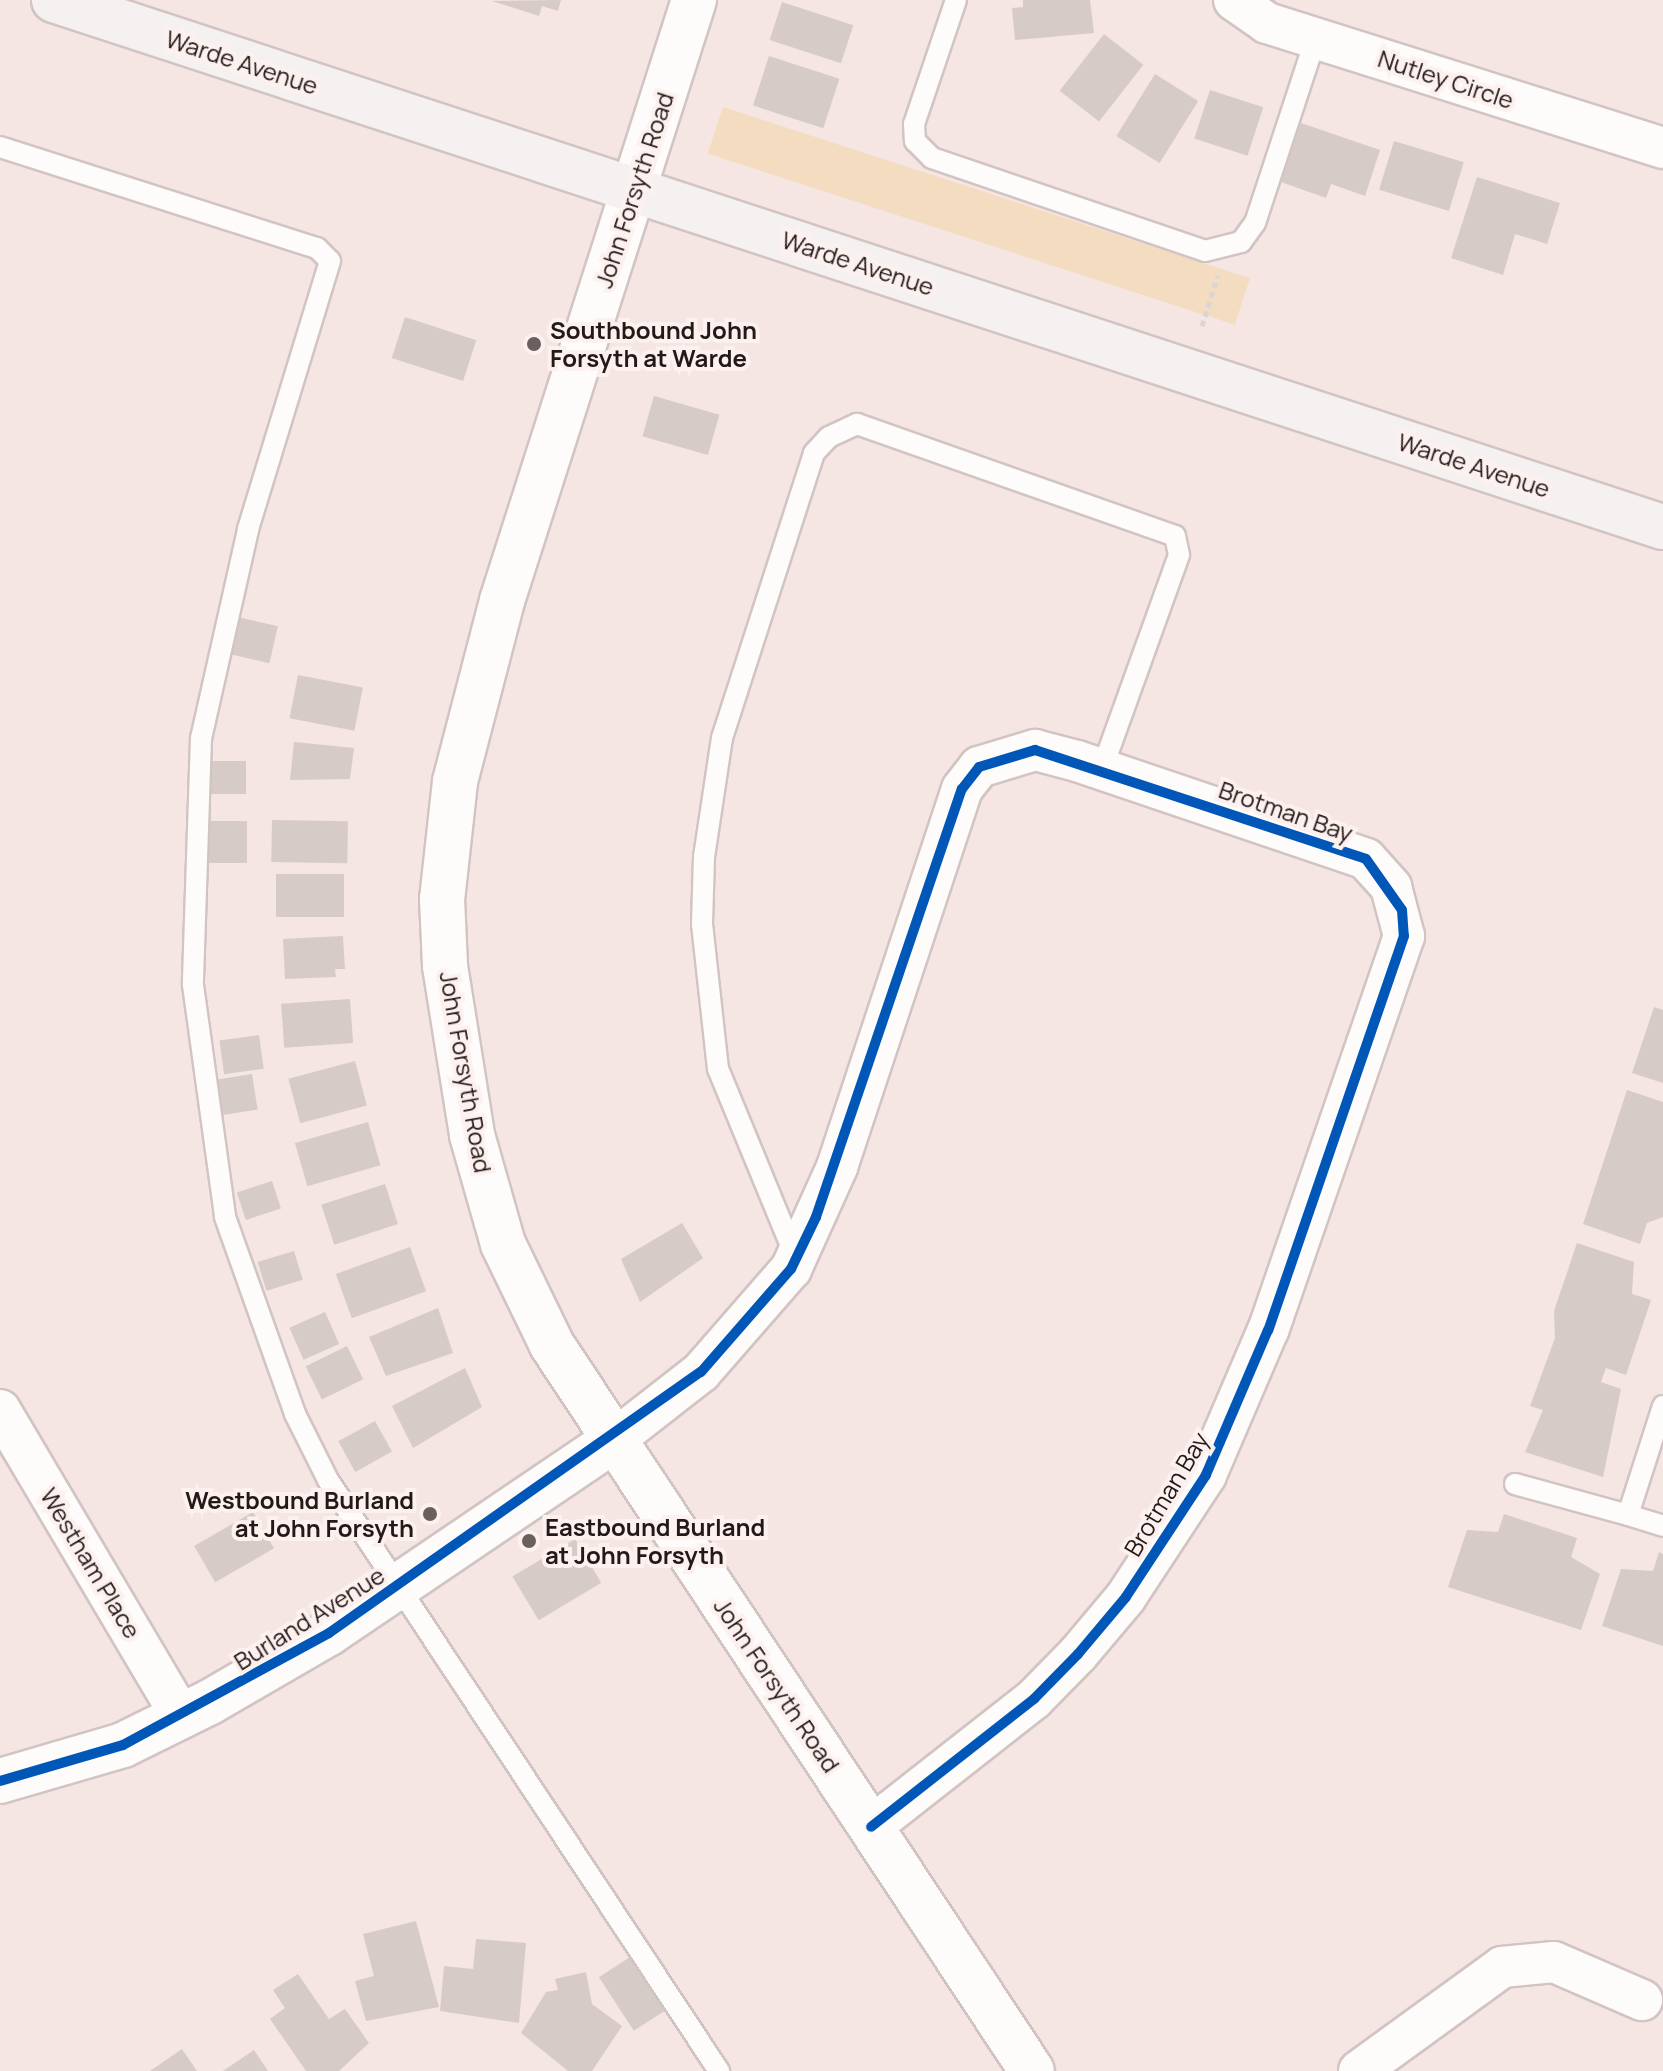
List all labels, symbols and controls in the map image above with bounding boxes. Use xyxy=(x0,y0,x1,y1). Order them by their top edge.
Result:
street label: Warde Avenue xyxy=(162,24,322,100)
street label: Nutley Circle xyxy=(1375,44,1517,114)
street label: John Forsyth Road xyxy=(589,89,679,291)
street label: Warde Avenue xyxy=(778,225,938,301)
place label: Southbound John Forsyth at Warde xyxy=(550,316,757,372)
marker: Southbound John Forsyth at Warde xyxy=(525,335,543,353)
street label: Warde Avenue xyxy=(1394,427,1554,503)
street label: Brotman Bay xyxy=(1215,775,1357,847)
street label: John Forsyth Road xyxy=(434,969,498,1175)
street label: Brotman Bay xyxy=(1118,1427,1214,1561)
street label: Westham Place xyxy=(35,1483,147,1643)
place label: Westbound Burland at John Forsyth xyxy=(185,1486,414,1542)
marker: Westbound Burland at John Forsyth xyxy=(421,1505,439,1523)
place label: Eastbound Burland at John Forsyth xyxy=(545,1513,765,1569)
marker: Eastbound Burland at John Forsyth xyxy=(520,1532,538,1550)
street label: Burland Avenue xyxy=(228,1560,390,1676)
street label: John Forsyth Road xyxy=(708,1592,846,1778)

